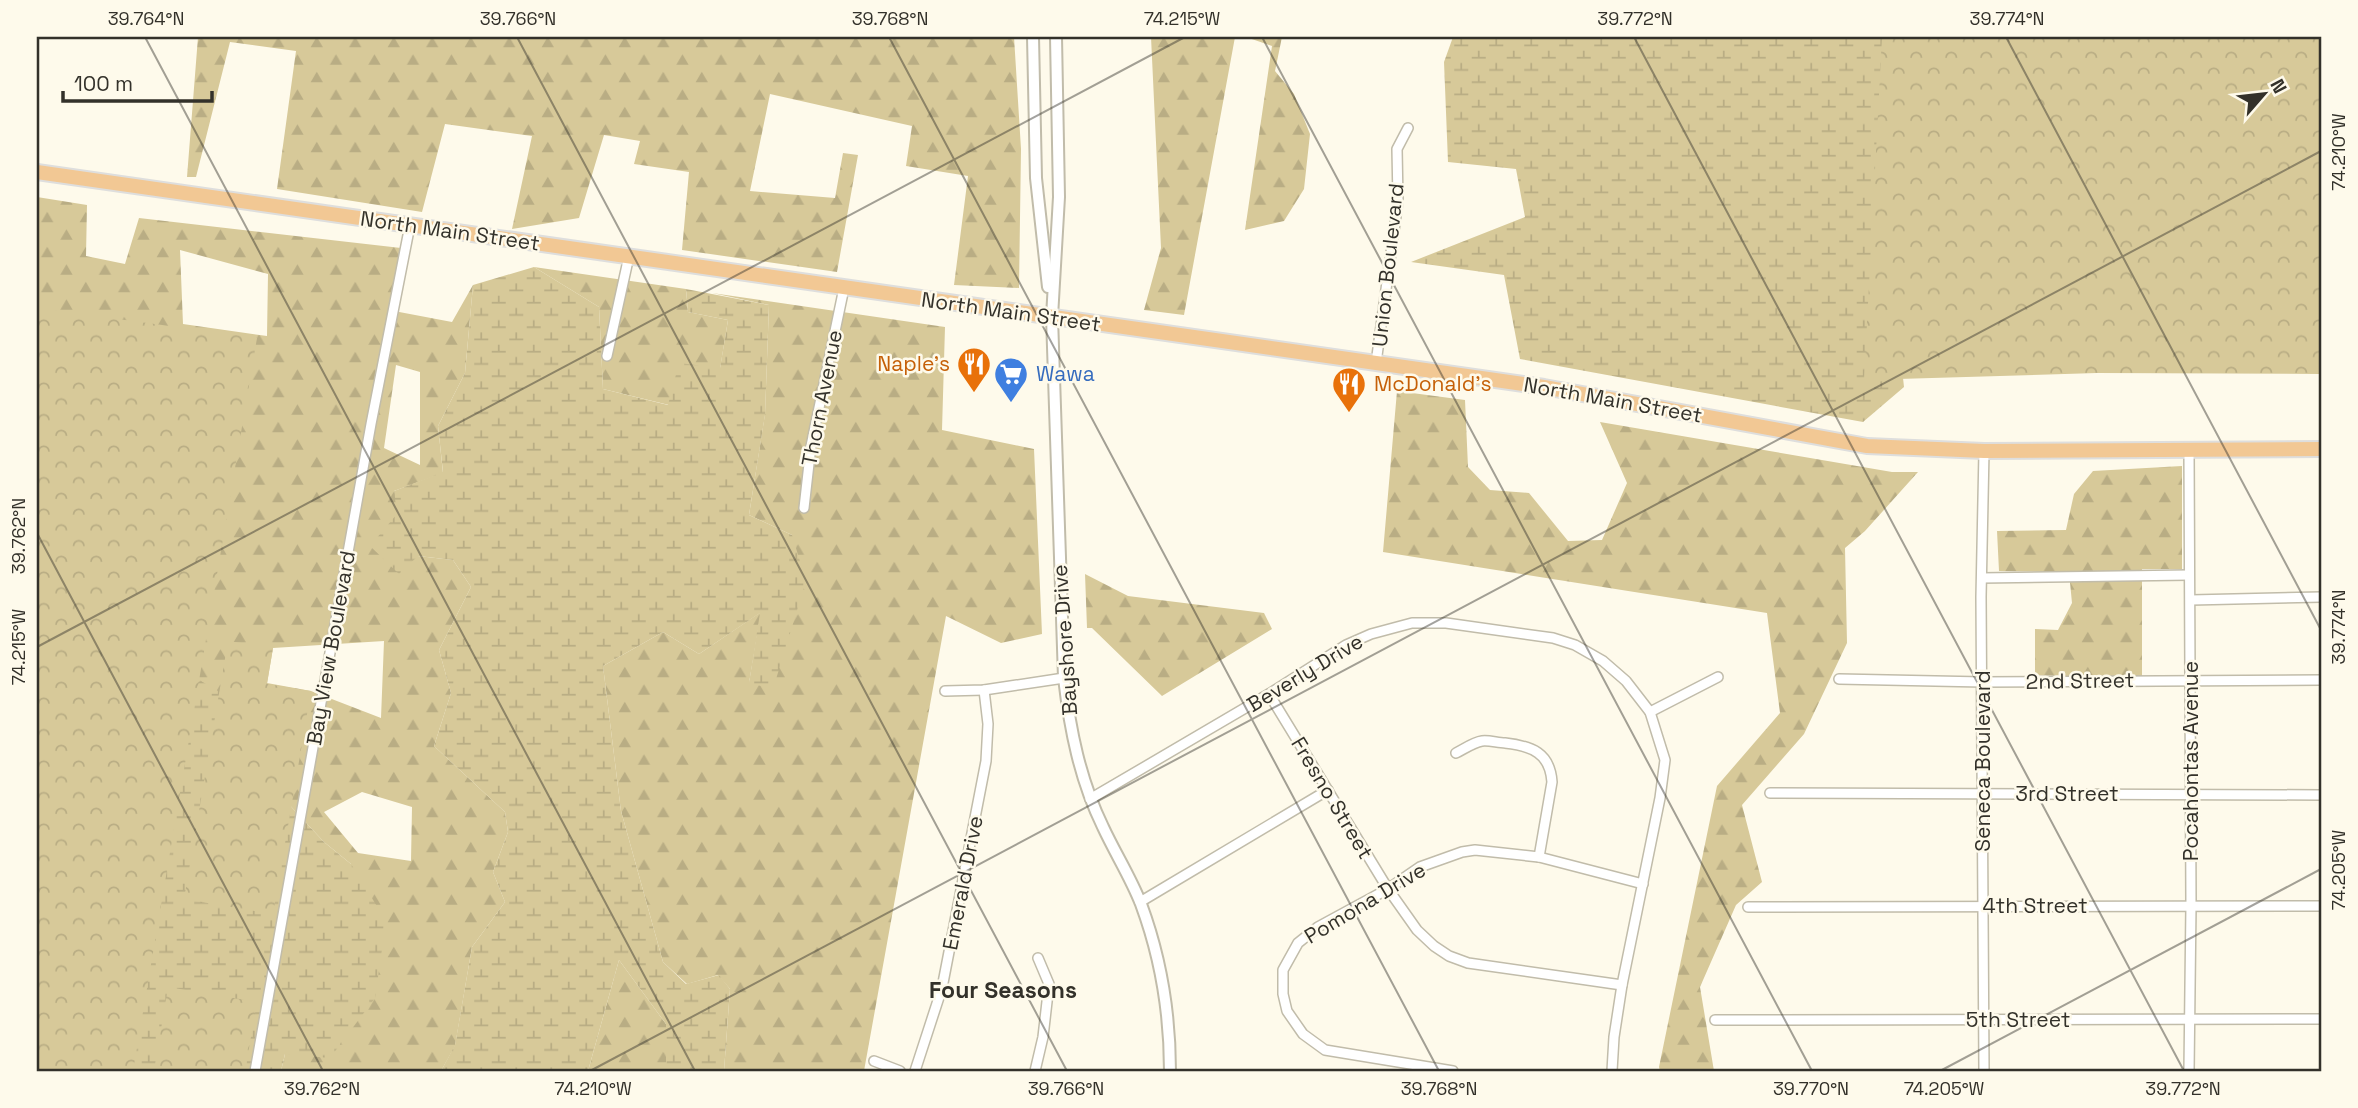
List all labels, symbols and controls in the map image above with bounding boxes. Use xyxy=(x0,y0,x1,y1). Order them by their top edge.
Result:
text: 39.764°N xyxy=(108,7,184,30)
text: 39.766°N xyxy=(480,7,556,30)
text: 39.768°N xyxy=(852,7,928,30)
text: 74.215°W xyxy=(1144,7,1221,30)
text: 39.772°N xyxy=(1597,7,1673,30)
text: 39.774°N xyxy=(1970,7,2044,30)
scale bar xyxy=(63,60,212,104)
north arrow xyxy=(2228,60,2298,130)
text: 100 m xyxy=(74,70,133,97)
text: N xyxy=(2265,75,2293,98)
text: 74.210°W xyxy=(2327,113,2350,191)
street label: Union Boulevard xyxy=(1365,182,1410,348)
street label: North Main Street xyxy=(359,205,541,256)
street label: North Main Street xyxy=(920,286,1102,337)
street label: Thorn Avenue xyxy=(795,327,848,468)
restaurant icon: Naple's xyxy=(955,345,993,394)
place label: Naple's xyxy=(877,350,950,377)
supermarket icon: Wawa xyxy=(992,355,1030,404)
place label: Wawa xyxy=(1036,360,1095,387)
restaurant icon: McDonald's xyxy=(1330,365,1368,414)
place label: McDonald's xyxy=(1374,370,1492,397)
street label: North Main Street xyxy=(1522,371,1704,428)
text: 39.762°N xyxy=(7,498,30,574)
street label: Bay View Boulevard xyxy=(300,548,361,747)
street label: Bayshore Drive xyxy=(1046,564,1083,716)
text: 39.774°N xyxy=(2327,590,2350,664)
text: 74.215°W xyxy=(7,608,30,685)
street label: Beverly Drive xyxy=(1242,627,1368,718)
street label: Pocahontas Avenue xyxy=(2177,661,2204,861)
street label: 2nd Street xyxy=(2025,666,2135,695)
street label: Seneca Boulevard xyxy=(1969,670,1996,852)
street label: Fresno Street xyxy=(1285,732,1379,864)
street label: 3rd Street xyxy=(2015,780,2119,807)
street label: Emerald Drive xyxy=(936,813,989,952)
text: 74.205°W xyxy=(2327,829,2350,910)
street label: Pomona Drive xyxy=(1299,856,1430,949)
street label: 4th Street xyxy=(1982,892,2088,919)
district label: Four Seasons xyxy=(929,975,1077,1005)
street label: 5th Street xyxy=(1966,1006,2070,1033)
text: 39.762°N xyxy=(284,1077,360,1100)
text: 74.210°W xyxy=(554,1077,632,1100)
text: 39.766°N xyxy=(1028,1077,1104,1100)
text: 39.768°N xyxy=(1401,1077,1477,1100)
text: 39.770°N xyxy=(1773,1077,1849,1100)
text: 74.205°W xyxy=(1904,1077,1985,1100)
text: 39.772°N xyxy=(2145,1077,2221,1100)

